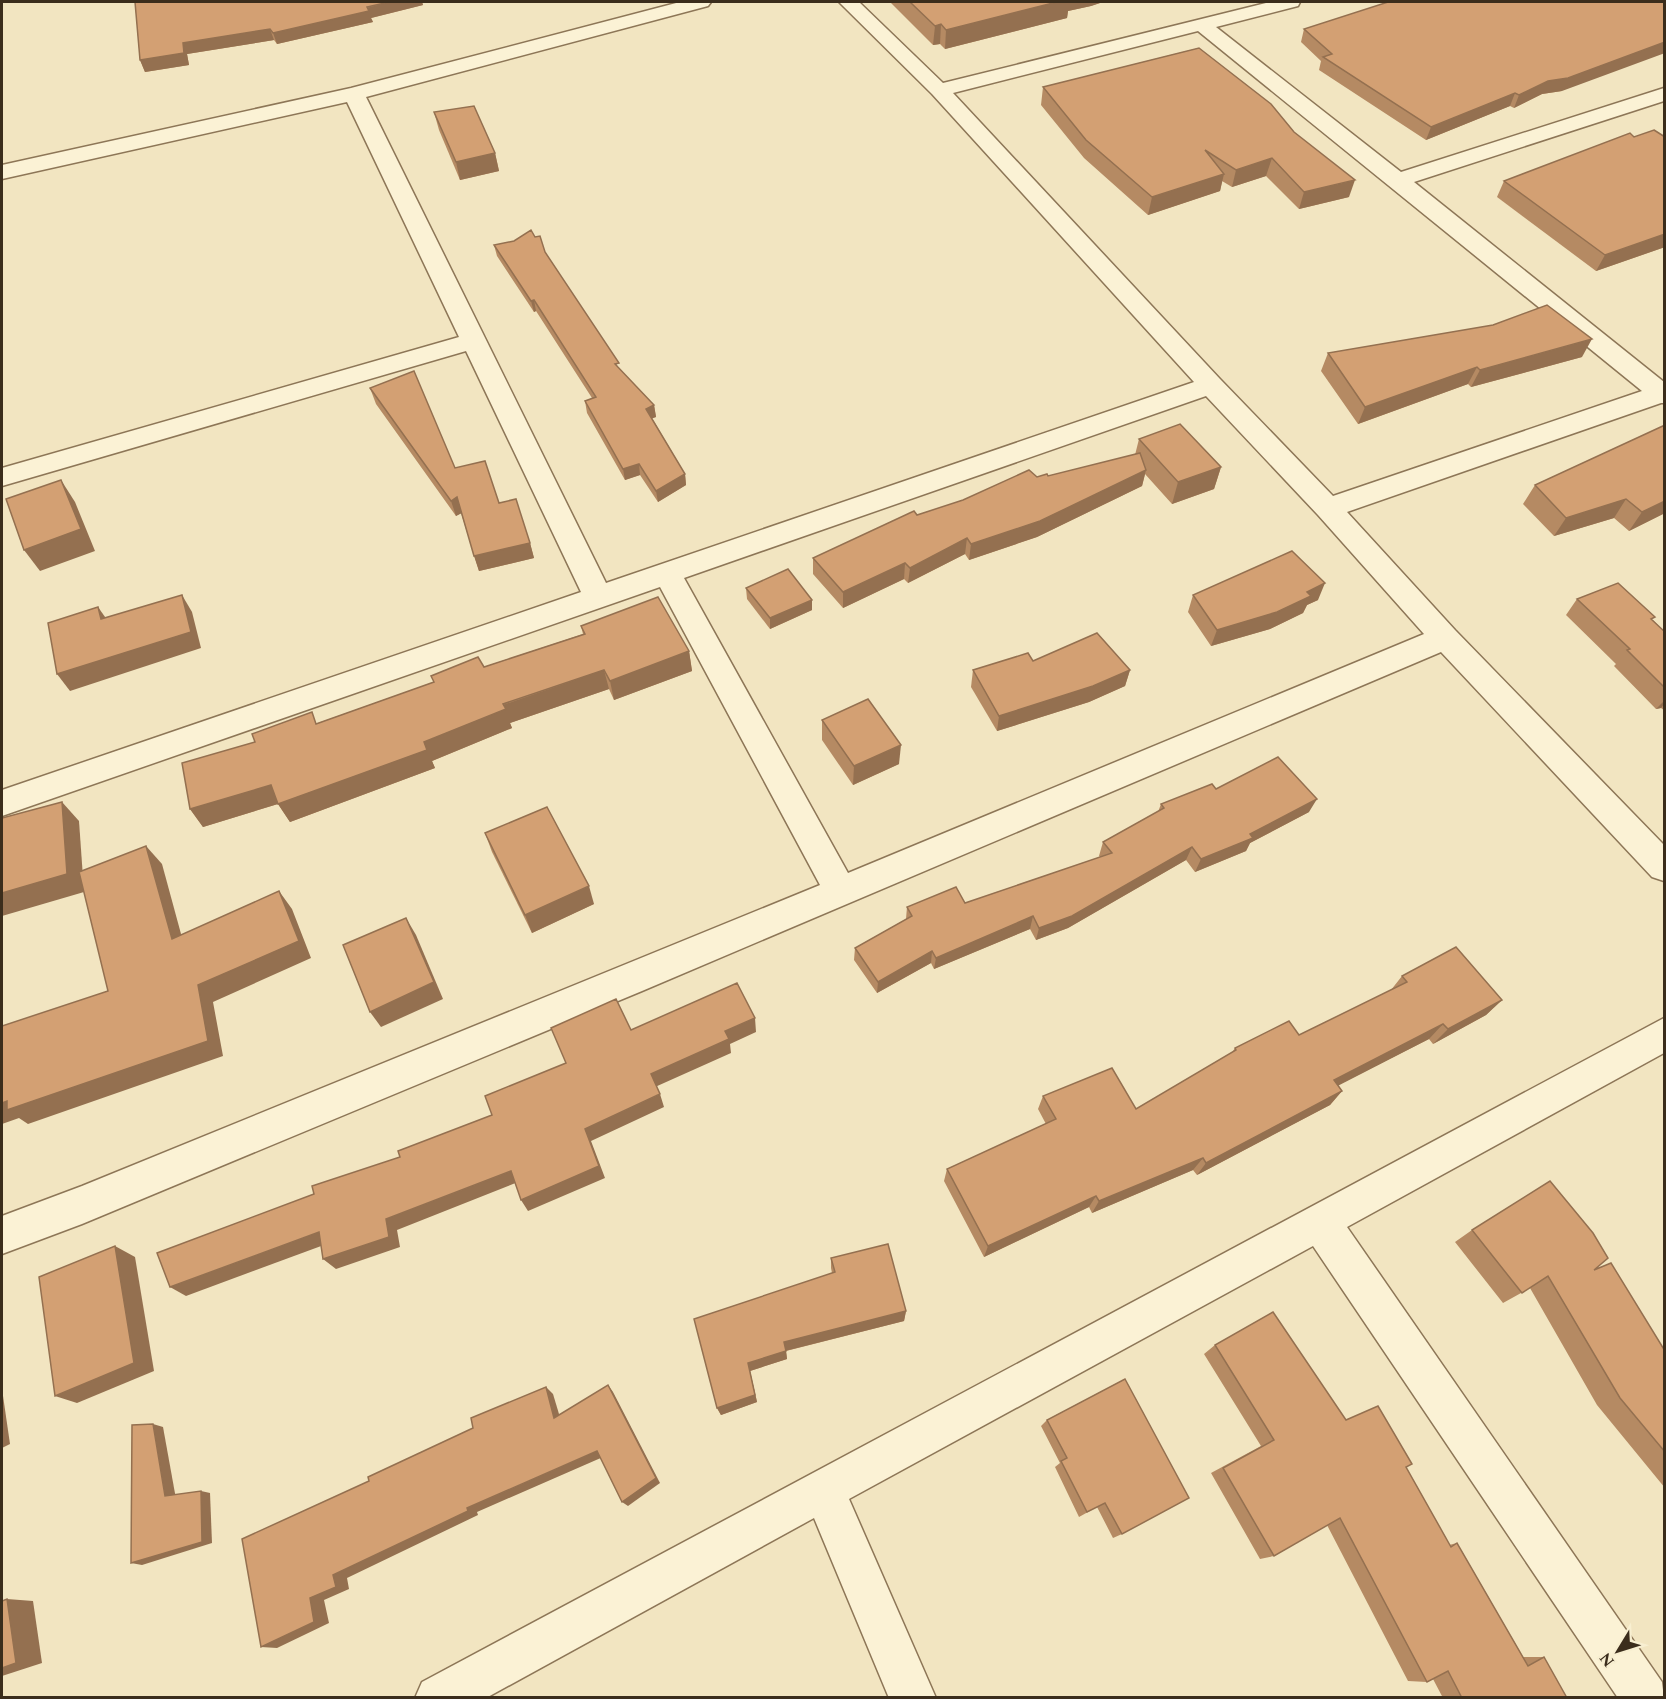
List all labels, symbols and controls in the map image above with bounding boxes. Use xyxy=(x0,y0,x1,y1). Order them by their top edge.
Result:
north arrow xyxy=(1588,1621,1648,1681)
text: N xyxy=(1593,1647,1620,1672)

